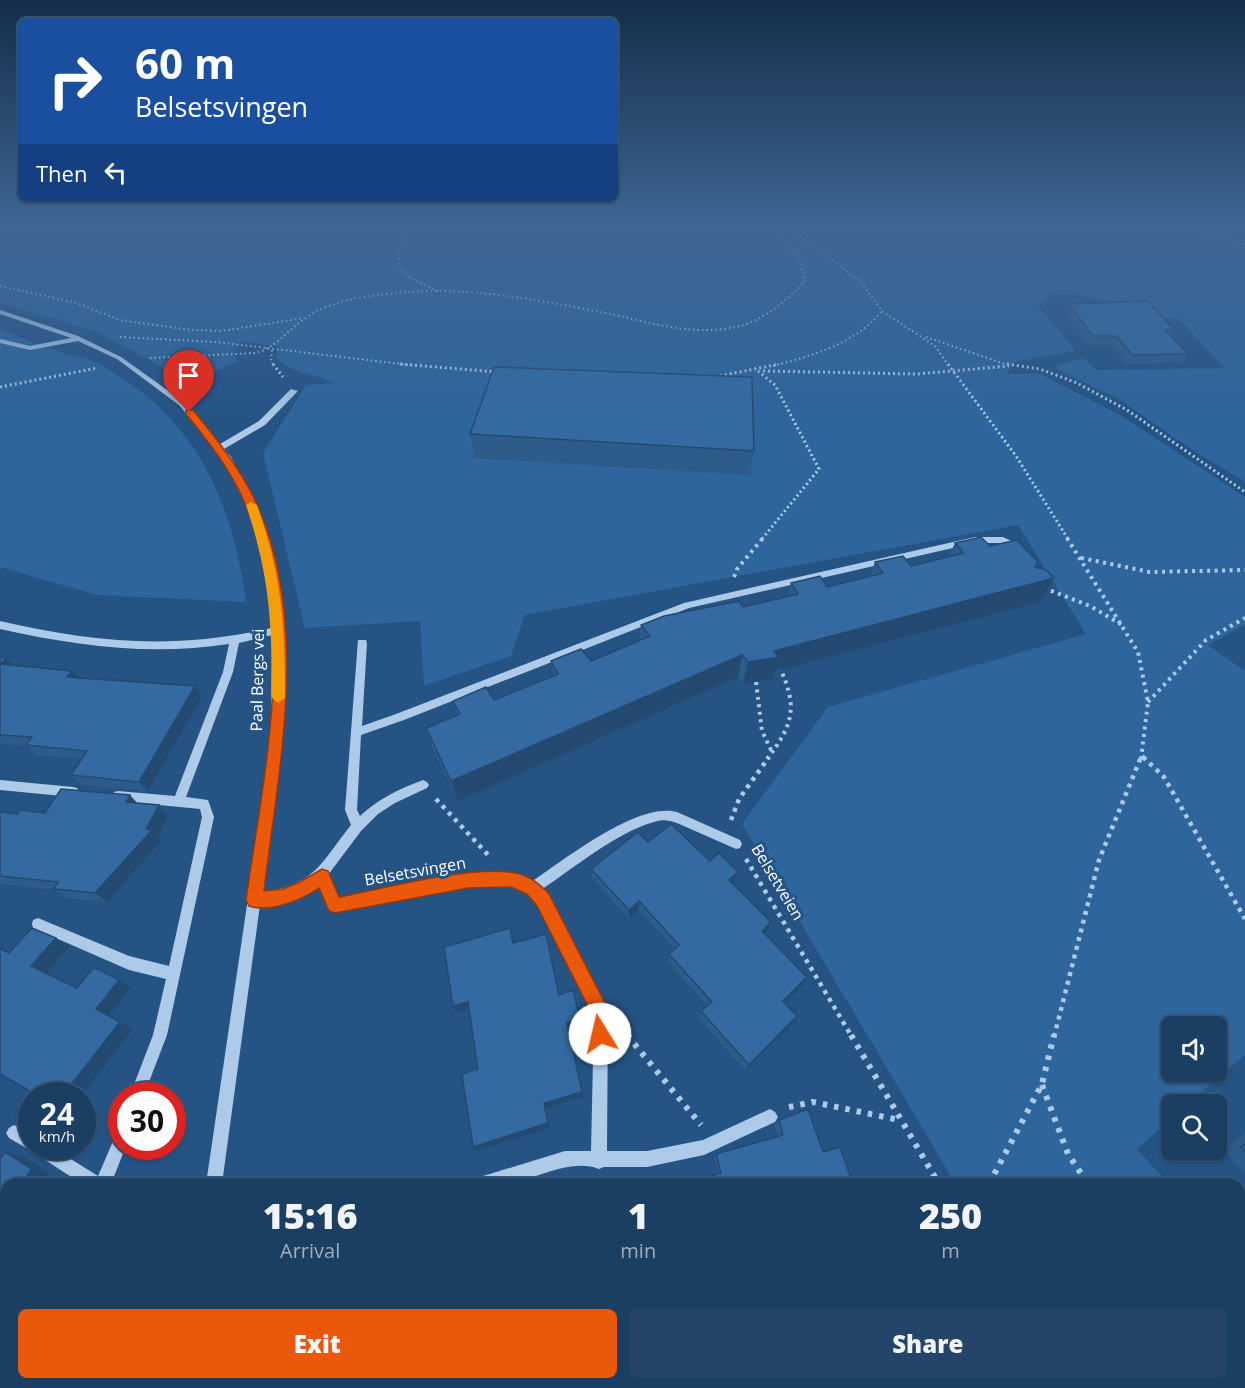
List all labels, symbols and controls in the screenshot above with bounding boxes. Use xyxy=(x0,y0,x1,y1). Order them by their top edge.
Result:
text: 60 m xyxy=(135,34,235,91)
icon: right xyxy=(36,42,114,120)
text: Belsetsvingen xyxy=(135,88,308,125)
icon: left xyxy=(99,156,132,189)
text: Then xyxy=(36,158,87,188)
pin xyxy=(163,350,214,412)
icon: arrive xyxy=(172,359,205,392)
street label: Paal Bergs vei xyxy=(245,628,269,732)
street label: Belsetveien xyxy=(747,840,809,924)
street label: Belsetsvingen xyxy=(363,851,467,891)
position arrow xyxy=(568,1002,632,1066)
map controls xyxy=(1161,1016,1227,1160)
button: sound xyxy=(1161,1016,1227,1082)
speed limit sign: 30 xyxy=(108,1082,186,1160)
text: 24 xyxy=(40,1093,74,1134)
button: search xyxy=(1161,1094,1227,1160)
text: km/h xyxy=(39,1126,75,1146)
text: 15:16 xyxy=(263,1191,358,1240)
text: 1 xyxy=(628,1191,649,1240)
text: 250 xyxy=(919,1191,982,1240)
text: Arrival xyxy=(280,1237,340,1264)
text: min xyxy=(620,1237,656,1264)
text: m xyxy=(941,1237,960,1264)
button: Exit xyxy=(18,1309,617,1378)
button: Share xyxy=(629,1309,1227,1378)

